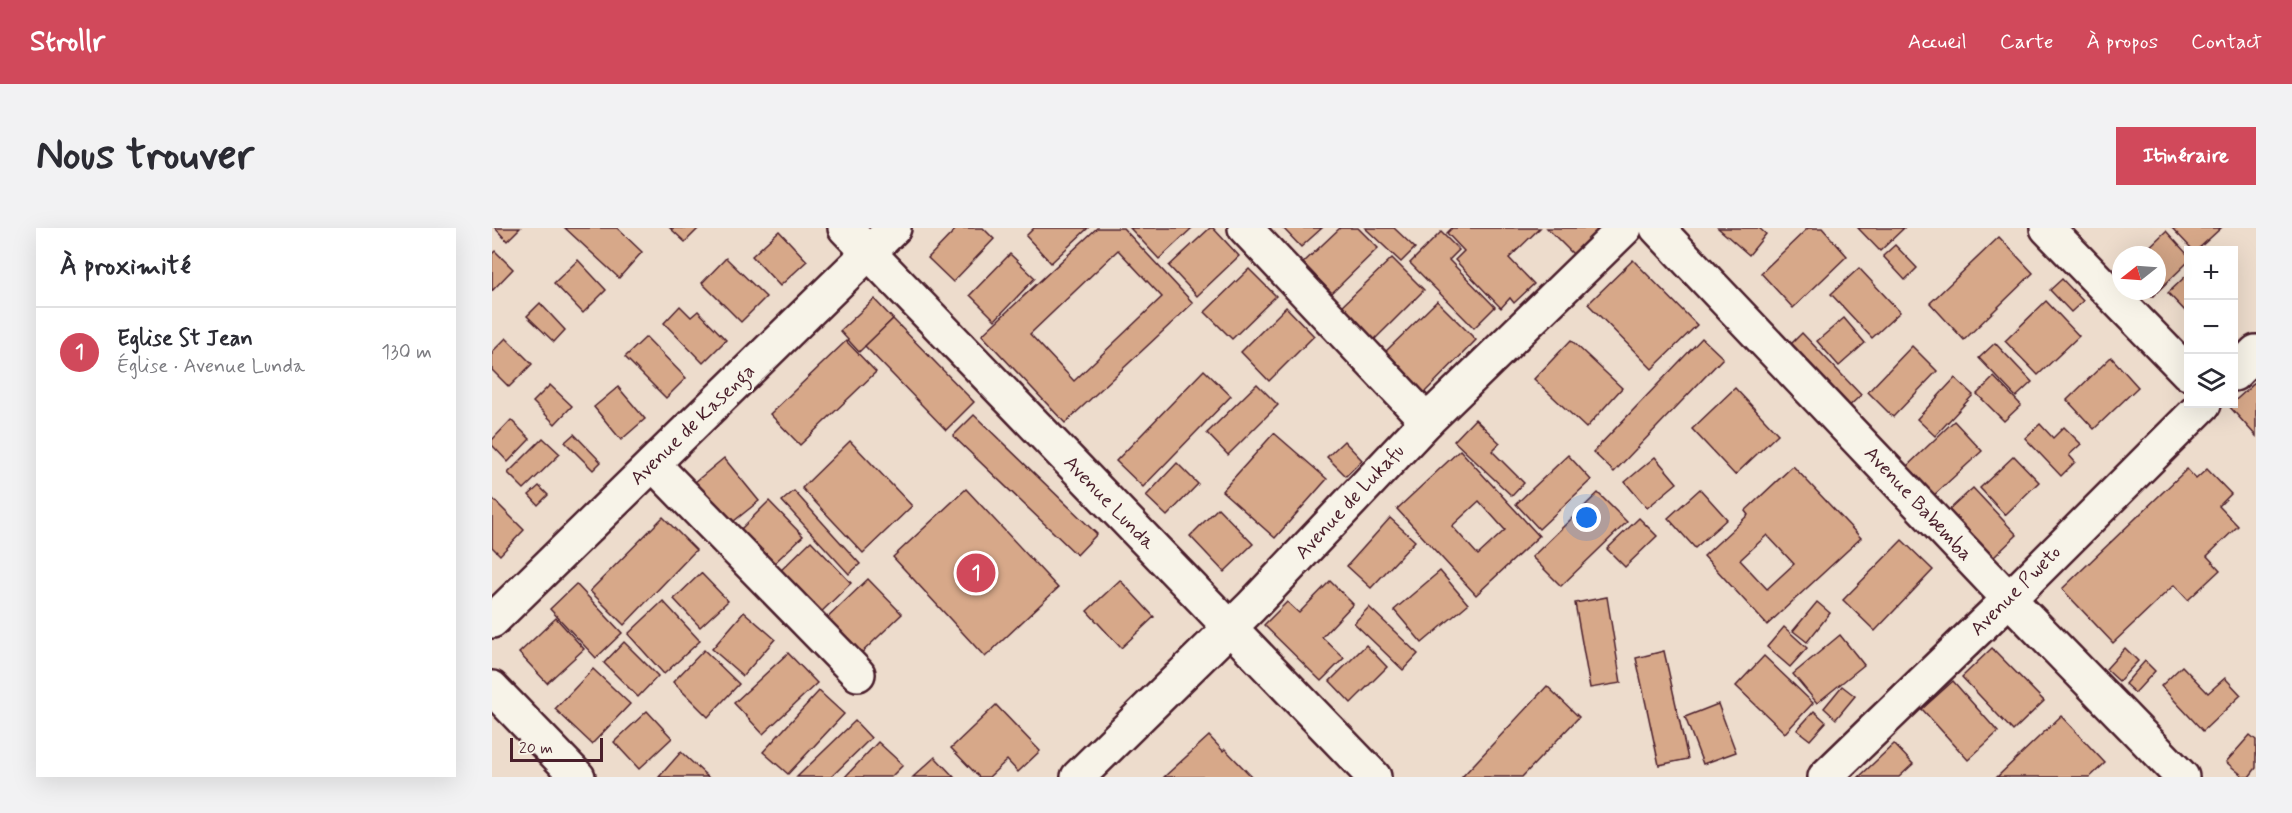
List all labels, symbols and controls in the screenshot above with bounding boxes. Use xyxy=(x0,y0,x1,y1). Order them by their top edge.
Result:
text: Strollr xyxy=(30,24,105,61)
text: Accueil xyxy=(1908,28,1967,56)
text: Carte xyxy=(2000,28,2054,56)
text: À propos xyxy=(2087,28,2158,56)
text: Contact xyxy=(2191,28,2262,56)
button: Itinéraire xyxy=(2116,127,2256,185)
text: Nous trouver xyxy=(36,129,254,184)
north arrow xyxy=(2112,246,2166,300)
map controls xyxy=(2184,246,2238,408)
button: + xyxy=(2184,246,2238,300)
text: À proximité xyxy=(60,250,191,284)
button: − xyxy=(2184,300,2238,354)
text: Eglise St Jean xyxy=(117,325,253,353)
text: 1 xyxy=(75,339,84,366)
text: 130 m xyxy=(381,339,432,366)
text: Église · Avenue Lunda xyxy=(117,353,305,380)
button: layers xyxy=(2184,354,2238,408)
street label: Avenue de Kasenga xyxy=(625,358,763,493)
street label: Avenue de Lukafu xyxy=(1289,438,1411,566)
street label: Avenue Babemba xyxy=(1858,441,1978,567)
street label: Avenue Lunda xyxy=(1057,450,1162,557)
your location xyxy=(1572,503,1601,532)
street label: Avenue Pweto xyxy=(1965,540,2067,642)
pin: 1 xyxy=(956,550,996,596)
scale bar xyxy=(510,735,603,762)
text: 20 m xyxy=(519,738,553,759)

